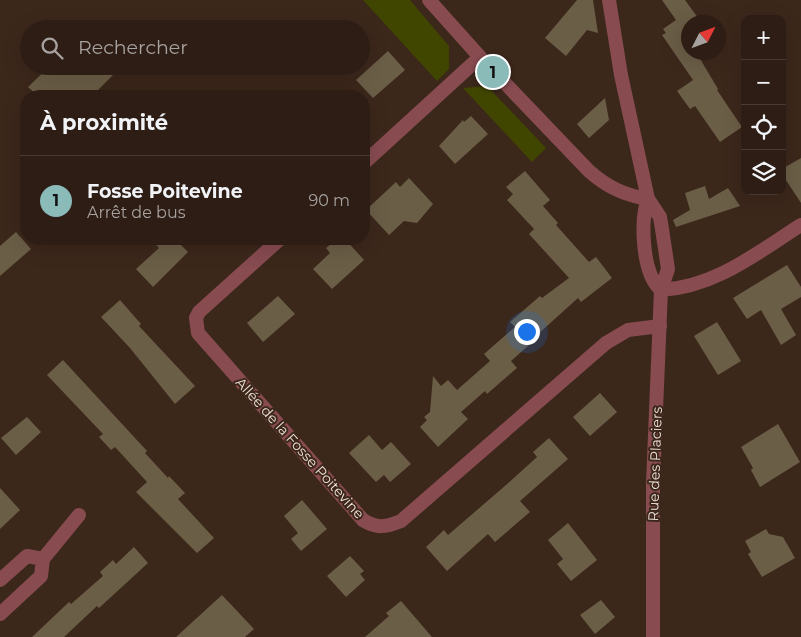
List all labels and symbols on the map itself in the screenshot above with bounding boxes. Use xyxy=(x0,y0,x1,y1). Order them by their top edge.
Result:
north arrow xyxy=(681,15,726,60)
pin: 1 xyxy=(477,53,509,91)
your location xyxy=(514,319,540,345)
street label: Allée de la Fosse Poitevine xyxy=(232,374,368,522)
street label: Rue des Placiers xyxy=(644,406,666,522)

